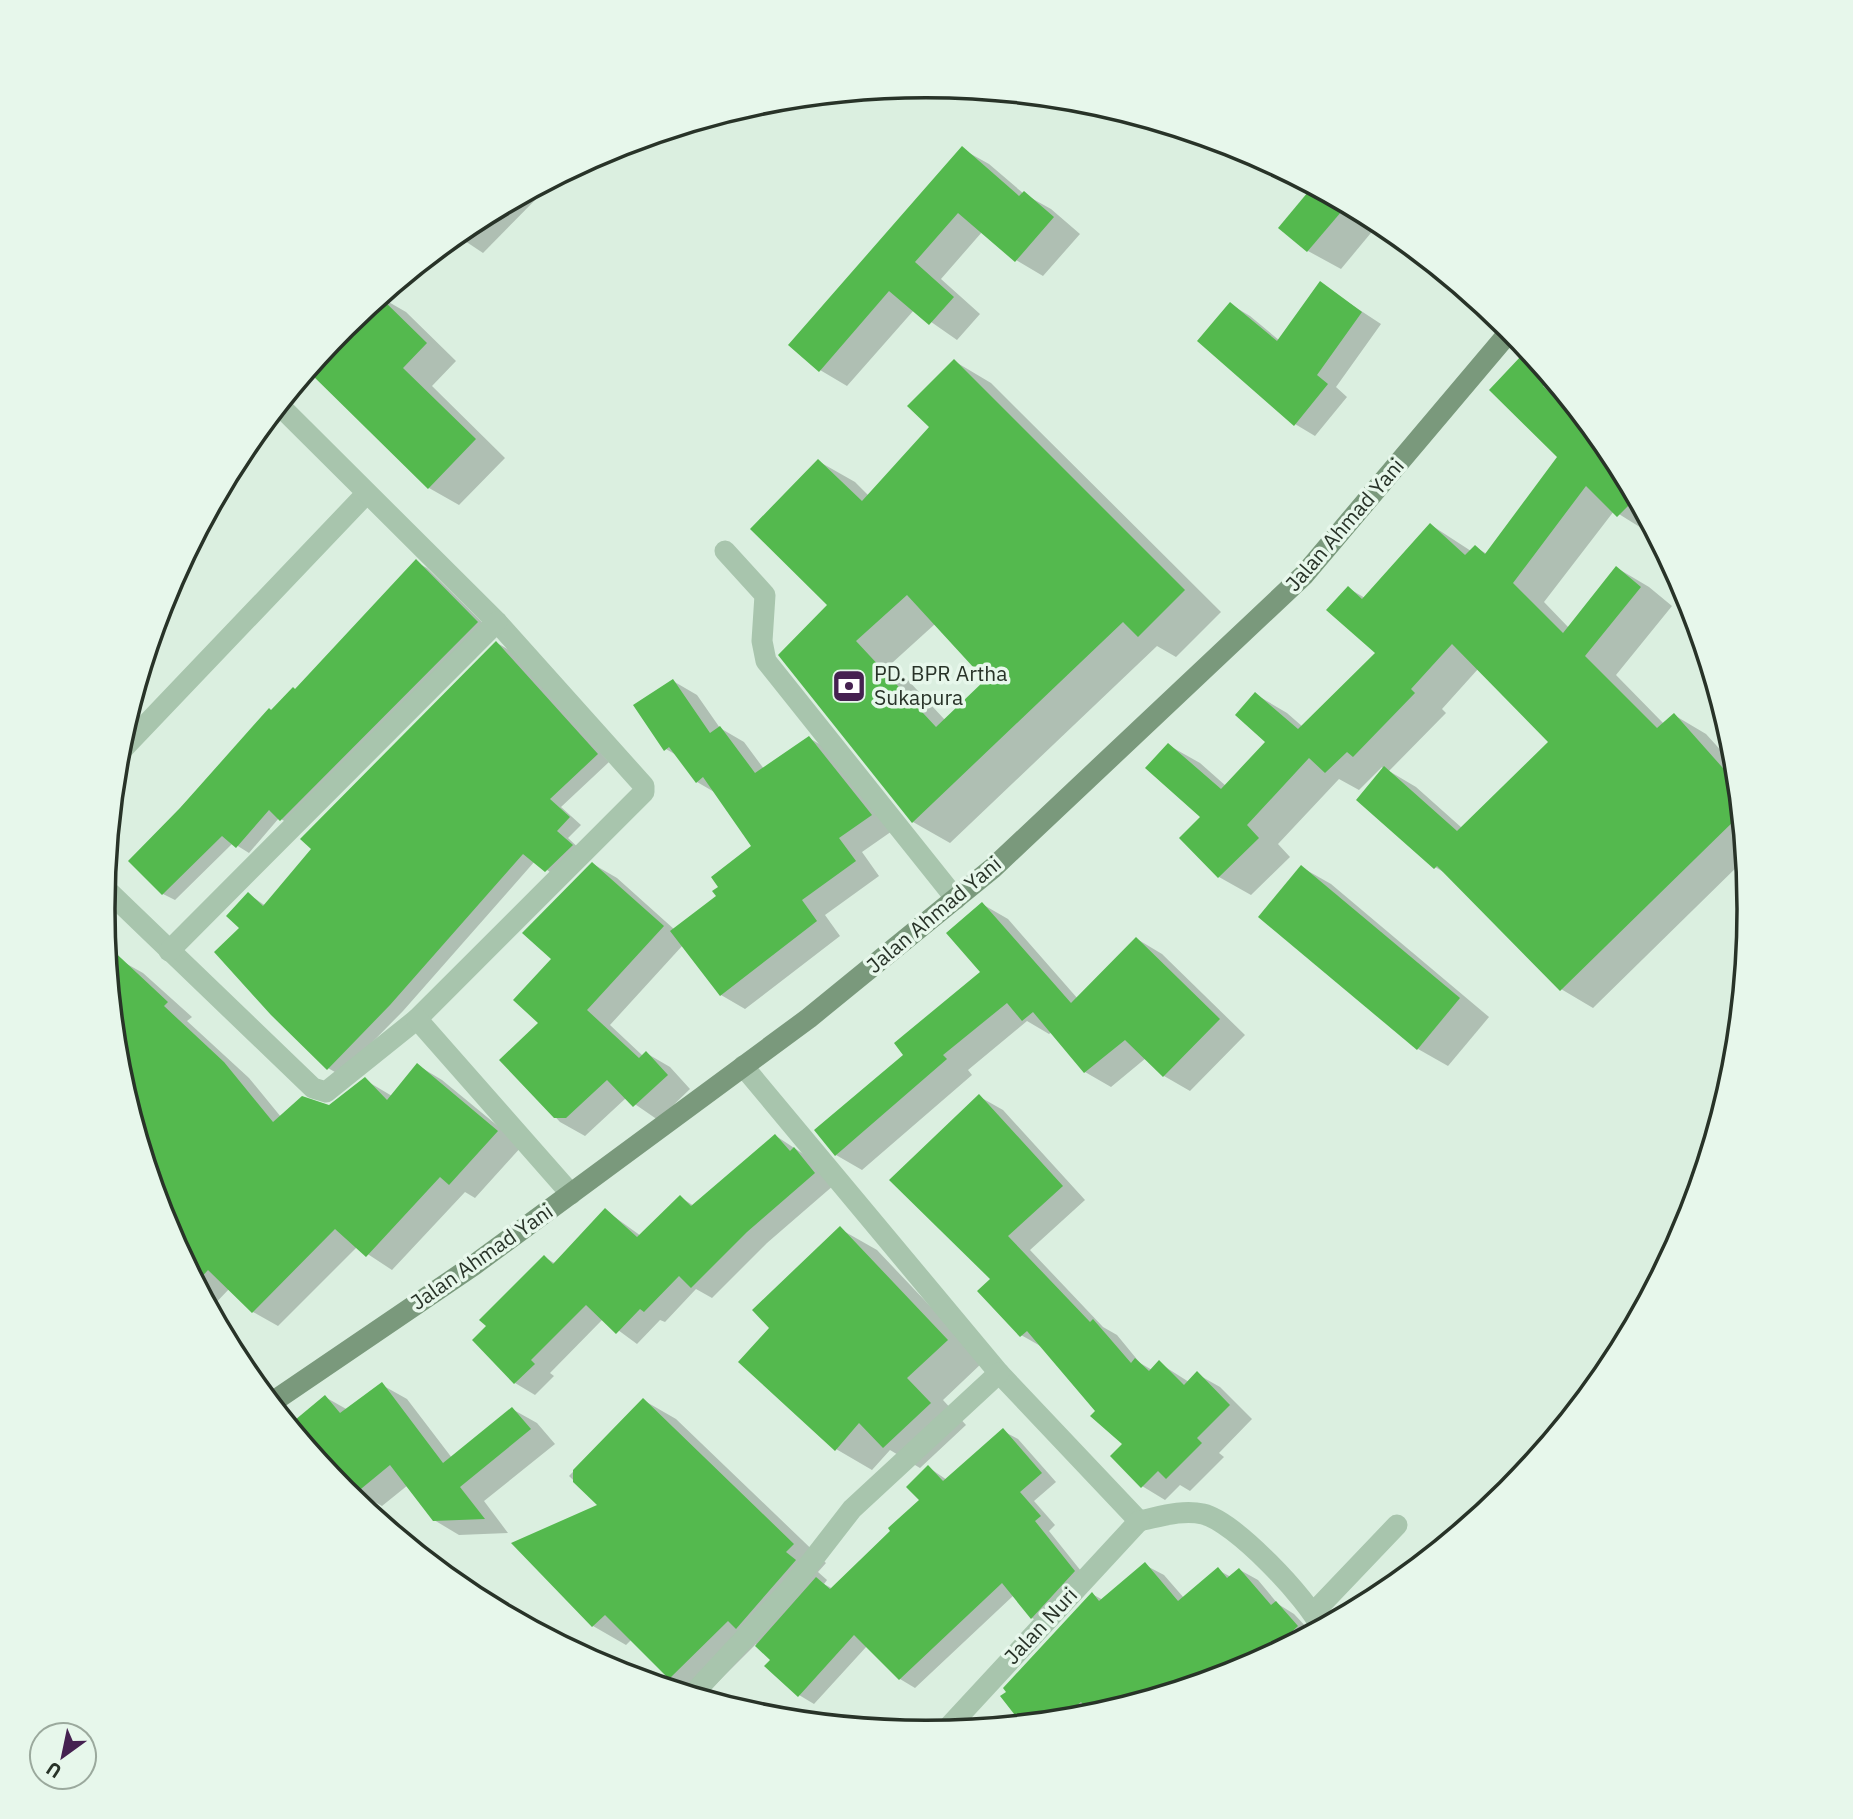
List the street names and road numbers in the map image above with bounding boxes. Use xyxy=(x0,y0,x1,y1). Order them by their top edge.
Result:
street label: Jalan Ahmad Yani xyxy=(1279,452,1410,597)
street label: Jalan Ahmad Yani xyxy=(860,850,1007,979)
street label: Jalan Ahmad Yani xyxy=(405,1197,558,1316)
street label: Jalan Nuri xyxy=(997,1581,1083,1670)

